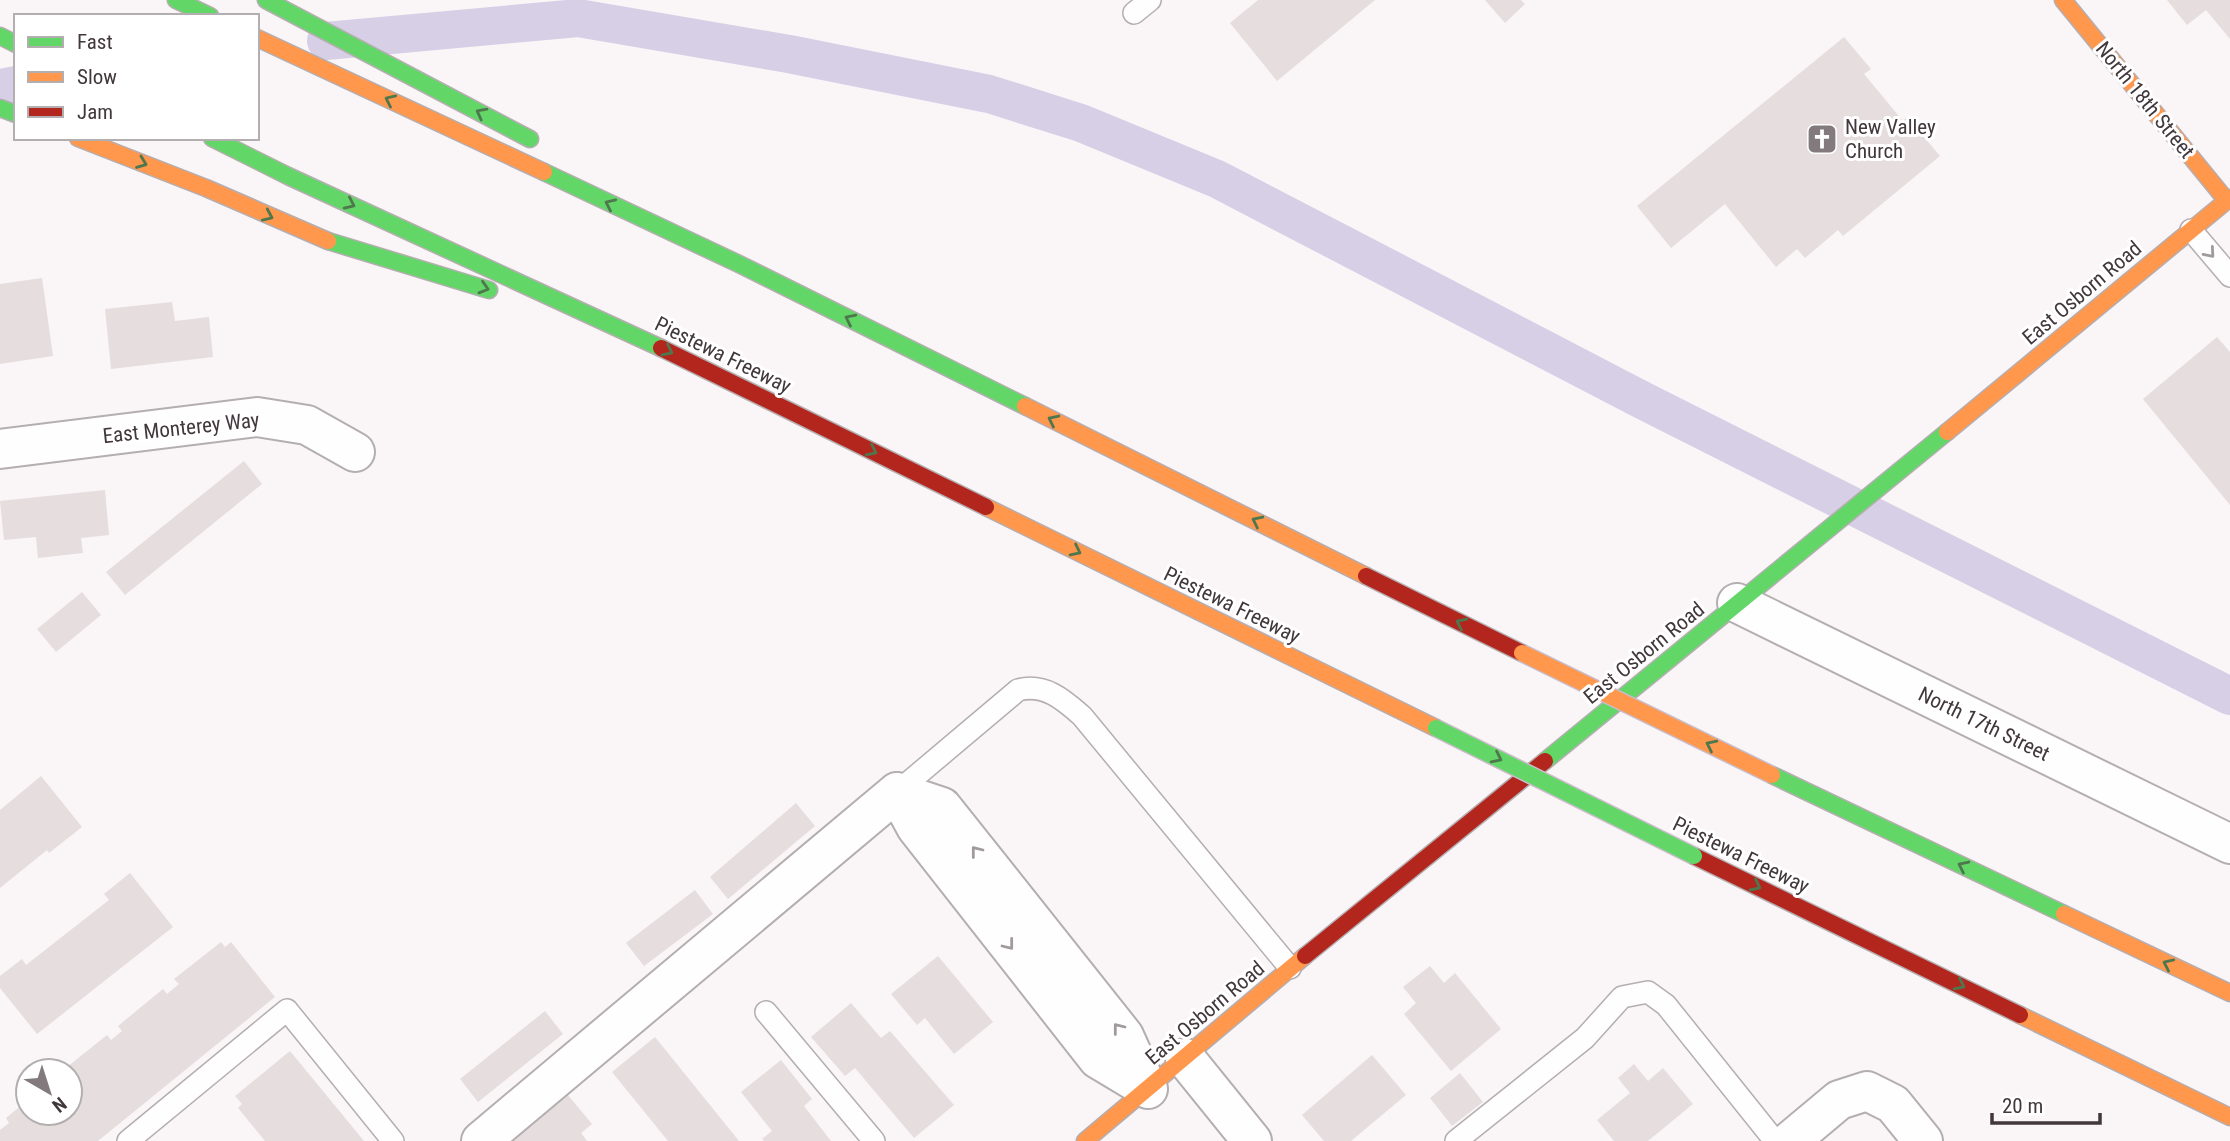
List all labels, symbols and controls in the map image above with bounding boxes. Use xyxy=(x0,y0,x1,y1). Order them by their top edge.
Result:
legend xyxy=(14,14,259,140)
text: Fast xyxy=(77,30,113,54)
street label: North 18th Street xyxy=(2091,37,2199,163)
text: Slow xyxy=(77,65,117,89)
one-way arrow xyxy=(385,95,397,109)
text: Jam xyxy=(77,100,113,124)
one-way arrow xyxy=(476,108,488,121)
place label: New Valley Church xyxy=(1845,115,1936,163)
church icon: New Valley Church xyxy=(1805,122,1839,156)
one-way arrow xyxy=(135,155,147,169)
one-way arrow xyxy=(343,196,355,210)
one-way arrow xyxy=(605,198,617,212)
one-way arrow xyxy=(261,208,274,222)
street label: East Osborn Road xyxy=(2018,236,2146,350)
one-way arrow xyxy=(2202,245,2214,258)
one-way arrow xyxy=(477,280,490,294)
street label: Piestewa Freeway xyxy=(651,312,795,398)
one-way arrow xyxy=(845,313,857,327)
one-way arrow xyxy=(661,342,673,356)
street label: East Monterey Way xyxy=(101,408,261,448)
one-way arrow xyxy=(1048,415,1060,429)
one-way arrow xyxy=(865,443,877,457)
one-way arrow xyxy=(1252,516,1264,530)
one-way arrow xyxy=(1069,543,1081,557)
street label: Piestewa Freeway xyxy=(1160,562,1304,648)
street label: East Osborn Road xyxy=(1579,597,1709,709)
one-way arrow xyxy=(1456,617,1468,631)
street label: North 17th Street xyxy=(1915,682,2053,766)
one-way arrow xyxy=(1706,739,1718,753)
one-way arrow xyxy=(1490,750,1502,764)
street label: Piestewa Freeway xyxy=(1669,812,1813,898)
one-way arrow xyxy=(971,846,984,858)
one-way arrow xyxy=(1958,861,1970,875)
one-way arrow xyxy=(1749,877,1761,891)
one-way arrow xyxy=(1001,938,1014,950)
street label: East Osborn Road xyxy=(1141,956,1269,1070)
one-way arrow xyxy=(2163,958,2175,972)
one-way arrow xyxy=(1953,977,1965,991)
one-way arrow xyxy=(1113,1024,1126,1036)
north arrow xyxy=(14,1057,84,1127)
scale bar xyxy=(1992,1082,2100,1126)
text: N xyxy=(48,1092,71,1117)
text: 20 m xyxy=(2002,1094,2043,1118)

